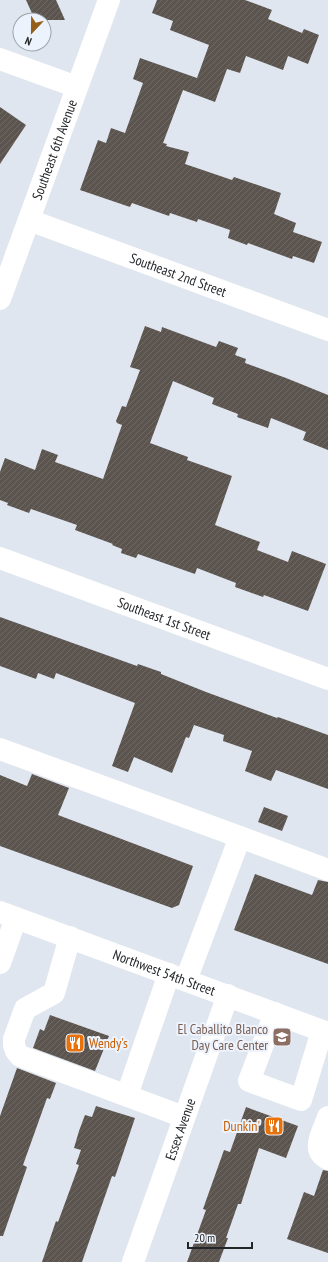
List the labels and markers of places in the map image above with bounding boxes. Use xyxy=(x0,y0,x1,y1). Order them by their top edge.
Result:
place label: El Caballito Blanco Day Care Center xyxy=(178,1020,268,1054)
school or university icon: El Caballito Blanco Day Care Center xyxy=(271,1026,293,1048)
restaurant icon: Wendy's xyxy=(64,1032,86,1054)
place label: Wendy's xyxy=(89,1034,128,1052)
restaurant icon: Dunkin' xyxy=(263,1115,285,1137)
place label: Dunkin' xyxy=(223,1117,260,1135)

